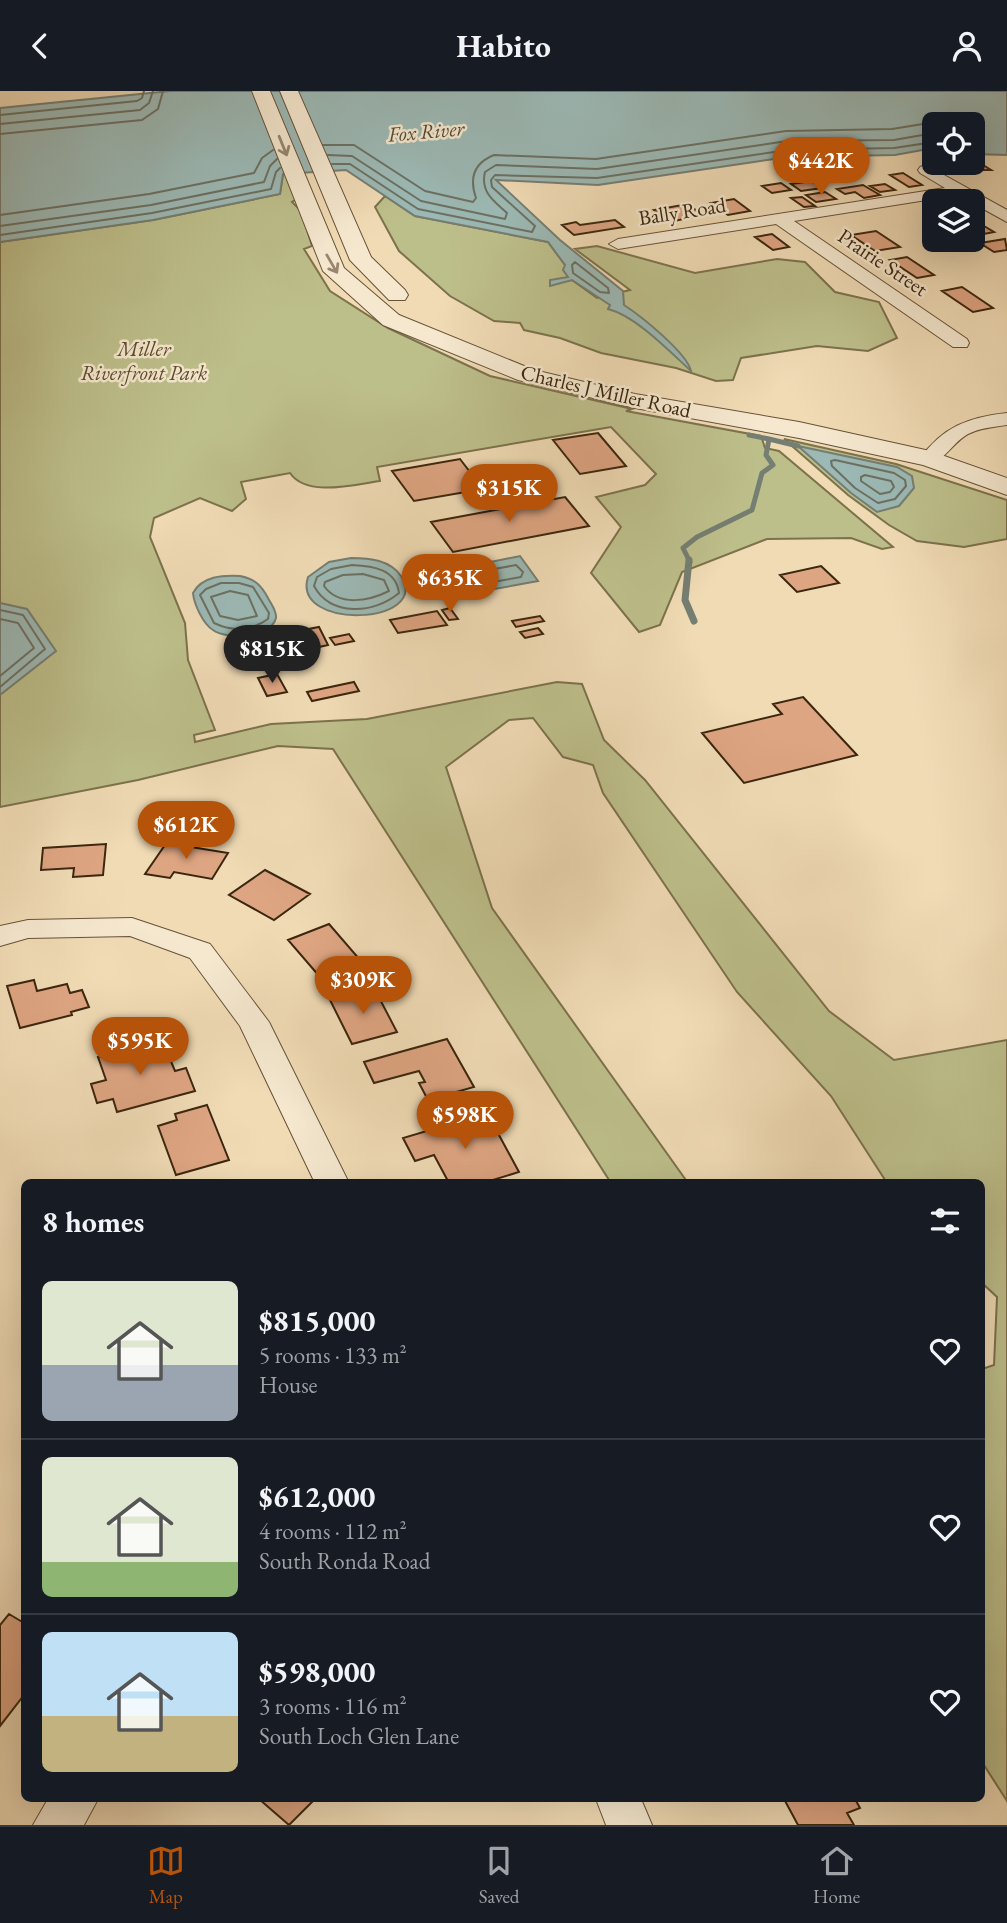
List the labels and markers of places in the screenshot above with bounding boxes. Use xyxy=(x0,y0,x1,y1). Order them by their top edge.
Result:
pin: $442K xyxy=(772,137,870,197)
pin: $315K xyxy=(460,465,558,524)
pin: $635K xyxy=(401,554,499,614)
pin: $815K xyxy=(223,625,321,685)
pin: $612K xyxy=(137,801,235,861)
pin: $309K xyxy=(314,957,412,1016)
pin: $595K xyxy=(91,1017,189,1077)
pin: $598K xyxy=(416,1091,514,1151)

